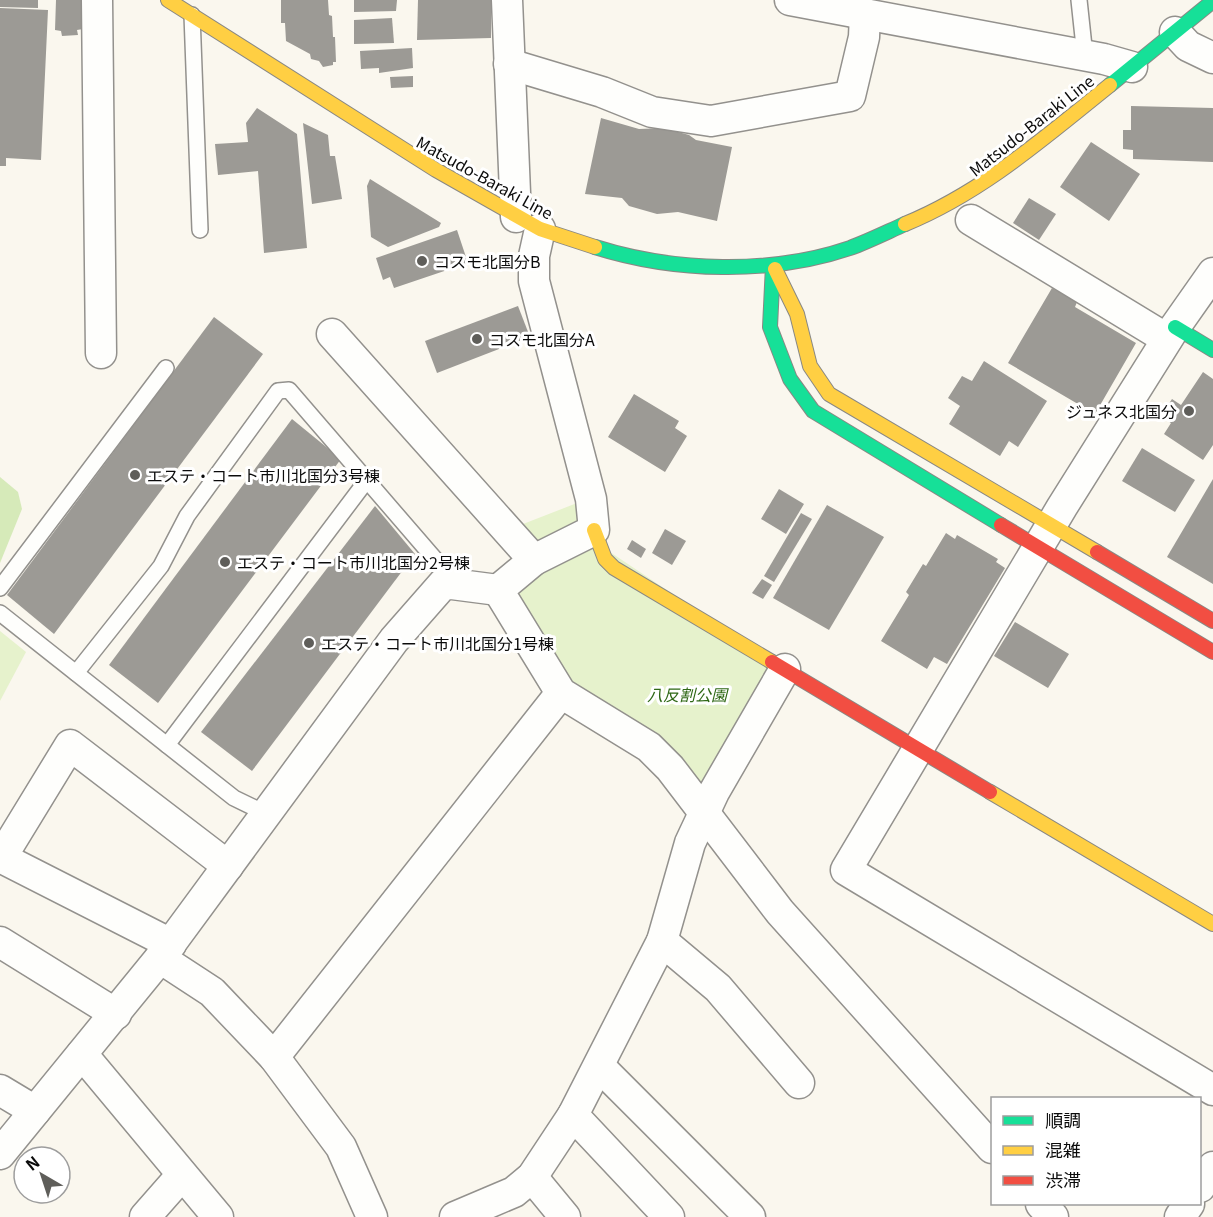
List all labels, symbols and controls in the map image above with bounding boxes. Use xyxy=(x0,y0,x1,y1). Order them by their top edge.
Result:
street label: Matsudo-Baraki Line xyxy=(963,68,1099,181)
street label: Matsudo-Baraki Line xyxy=(412,129,558,225)
place label: コスモ北国分B xyxy=(434,249,541,273)
marker: コスモ北国分B xyxy=(415,254,429,268)
place label: コスモ北国分A xyxy=(489,327,595,351)
marker: コスモ北国分A xyxy=(470,332,484,346)
place label: ジュネス北国分 xyxy=(1066,399,1177,423)
marker: ジュネス北国分 xyxy=(1182,404,1196,418)
place label: エステ・コート市川北国分3号棟 xyxy=(147,463,380,487)
marker: エステ・コート市川北国分3号棟 xyxy=(128,468,142,482)
place label: エステ・コート市川北国分2号棟 xyxy=(237,550,470,574)
marker: エステ・コート市川北国分2号棟 xyxy=(218,555,232,569)
place label: エステ・コート市川北国分1号棟 xyxy=(321,631,554,655)
marker: エステ・コート市川北国分1号棟 xyxy=(302,636,316,650)
park label: 八反割公園 xyxy=(647,682,729,706)
legend xyxy=(991,1097,1201,1205)
text: 順調 xyxy=(1045,1106,1081,1132)
text: 混雑 xyxy=(1045,1136,1081,1162)
north arrow xyxy=(12,1145,72,1205)
text: N xyxy=(20,1149,44,1176)
text: 渋滞 xyxy=(1045,1166,1081,1192)

